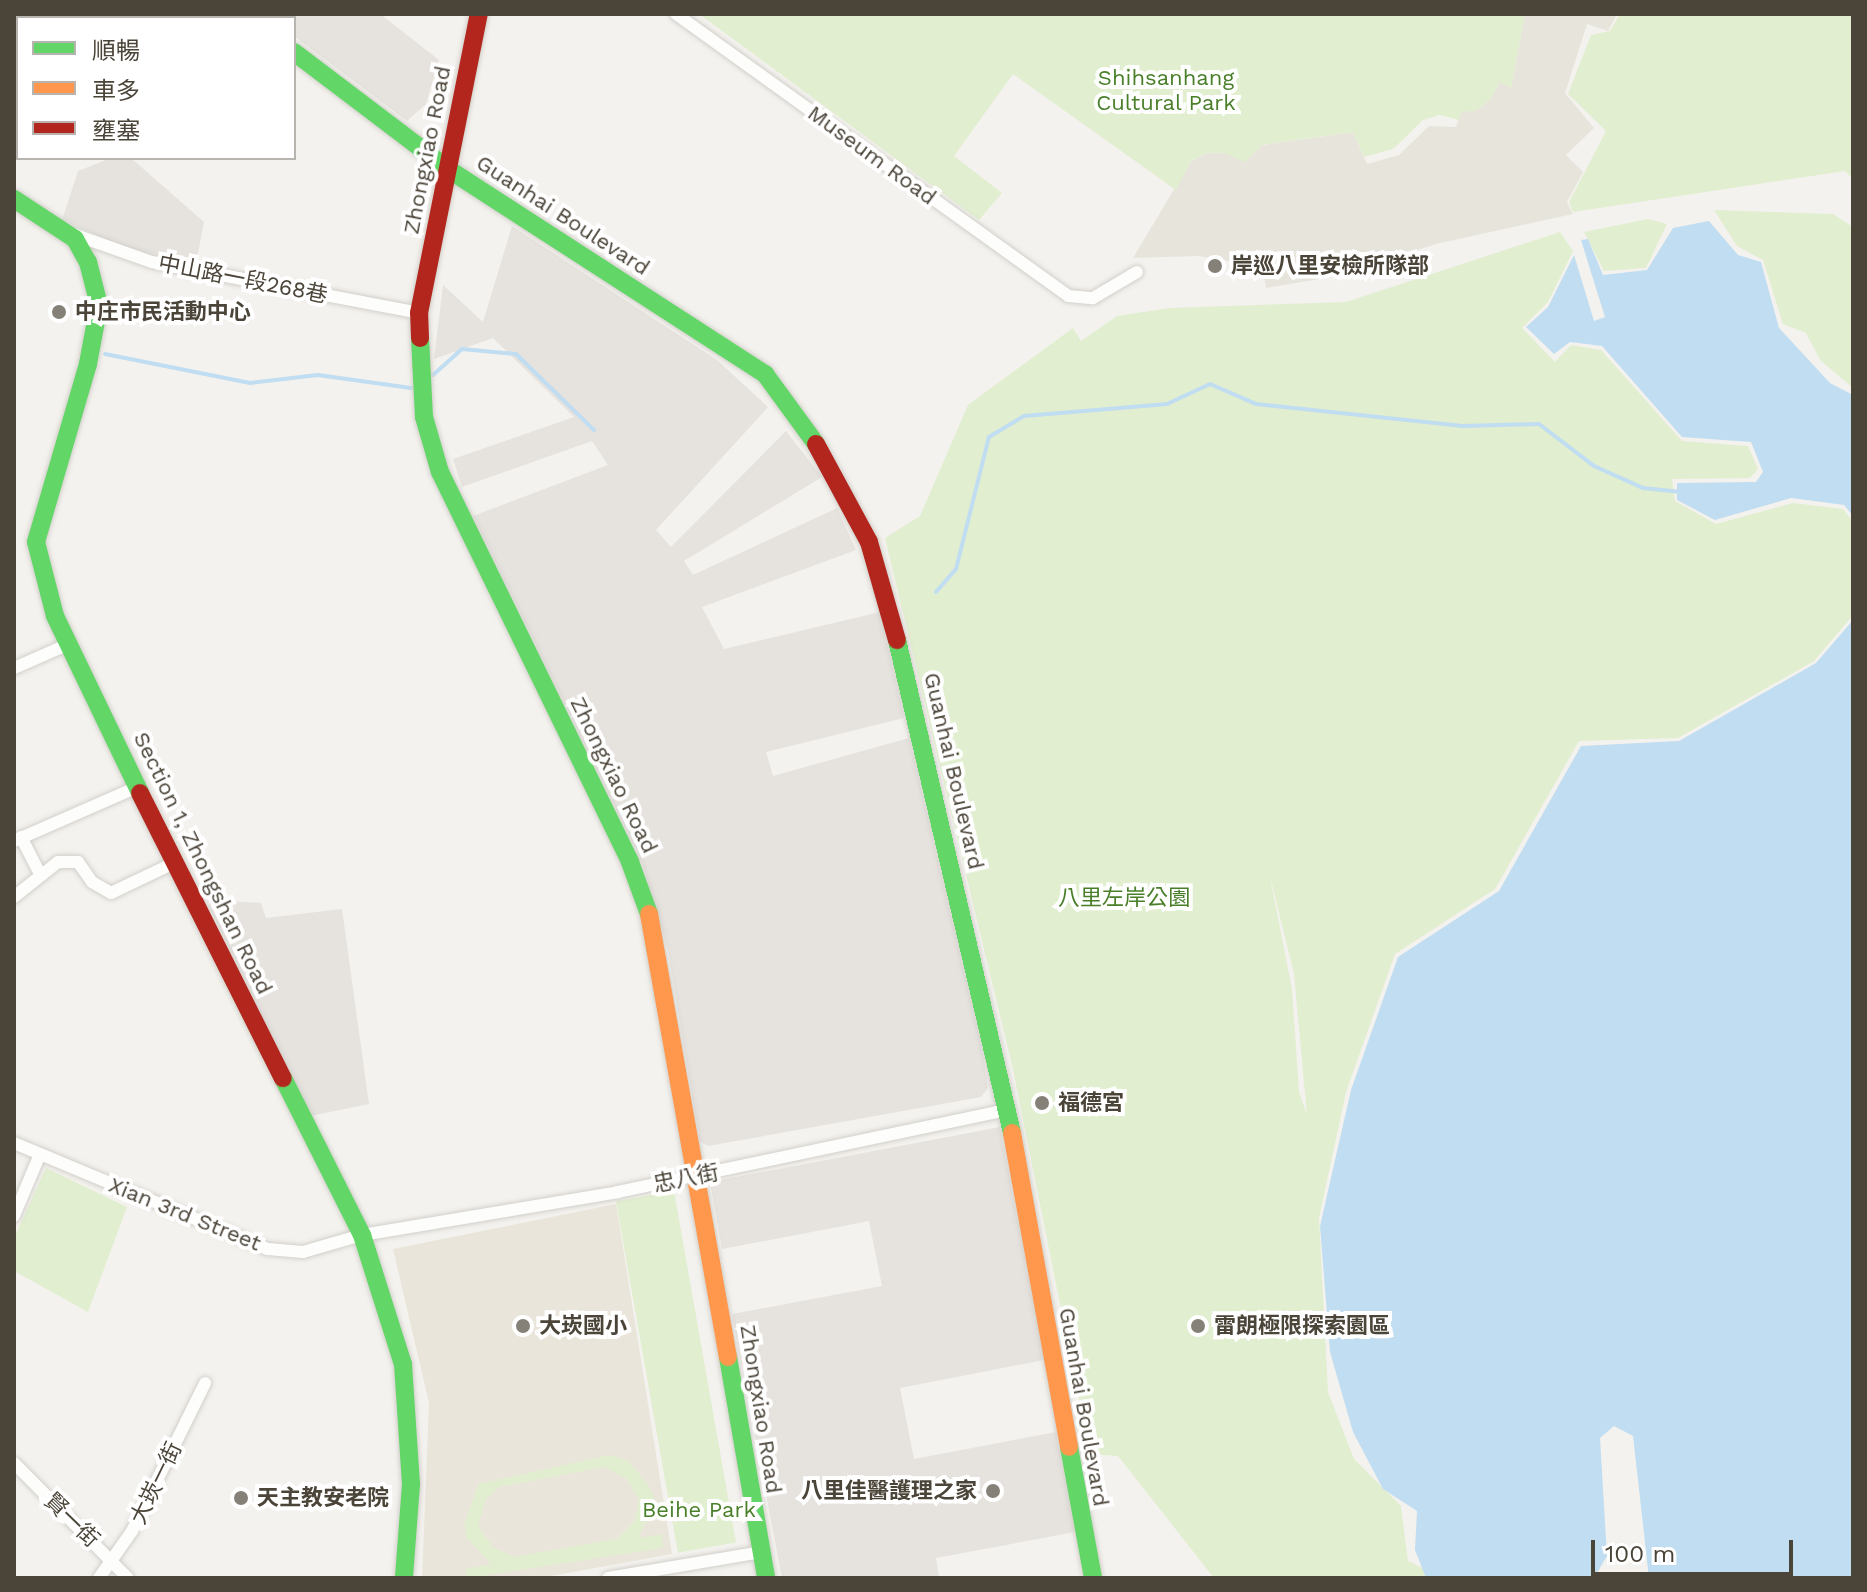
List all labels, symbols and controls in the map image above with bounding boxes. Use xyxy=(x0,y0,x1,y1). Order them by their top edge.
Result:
legend xyxy=(16,16,296,160)
text: 順暢 xyxy=(92,37,140,65)
street label: Zhongxiao Road xyxy=(398,64,456,236)
park label: Shihsanhang Cultural Park xyxy=(1096,64,1236,116)
text: 車多 xyxy=(92,77,140,105)
street label: Museum Road xyxy=(803,100,941,210)
text: 壅塞 xyxy=(92,117,140,145)
street label: Guanhai Boulevard xyxy=(471,149,655,281)
street label: 中山路一段268巷 xyxy=(156,250,330,308)
place label: 岸巡八里安檢所隊部 xyxy=(1231,253,1429,279)
marker: 岸巡八里安檢所隊部 xyxy=(1206,257,1224,275)
place label: 中庄市民活動中心 xyxy=(75,299,251,325)
marker: 中庄市民活動中心 xyxy=(50,303,68,321)
street label: Guanhai Boulevard xyxy=(918,670,990,872)
street label: Zhongxiao Road xyxy=(565,693,663,857)
street label: Section 1, Zhongshan Road xyxy=(128,727,278,999)
park label: 八里左岸公園 xyxy=(1058,885,1190,911)
place label: 福德宮 xyxy=(1058,1090,1124,1116)
marker: 福德宮 xyxy=(1033,1094,1051,1112)
street label: 忠八街 xyxy=(651,1159,721,1197)
street label: Xian 3rd Street xyxy=(105,1171,265,1257)
street label: Guanhai Boulevard xyxy=(1054,1306,1114,1508)
place label: 大崁國小 xyxy=(539,1313,627,1339)
place label: 雷朗極限探索園區 xyxy=(1214,1313,1390,1339)
marker: 大崁國小 xyxy=(514,1317,532,1335)
marker: 雷朗極限探索園區 xyxy=(1189,1317,1207,1335)
street label: Zhongxiao Road xyxy=(735,1323,787,1495)
street label: 大崁一街 xyxy=(125,1438,187,1528)
place label: 八里佳醫護理之家 xyxy=(801,1478,977,1504)
marker: 八里佳醫護理之家 xyxy=(984,1482,1002,1500)
place label: 天主教安老院 xyxy=(257,1485,389,1511)
street label: 賢一街 xyxy=(39,1488,105,1552)
marker: 天主教安老院 xyxy=(232,1489,250,1507)
park label: Beihe Park xyxy=(642,1497,756,1523)
scale bar xyxy=(1595,1524,1797,1574)
text: 100 m xyxy=(1605,1540,1675,1568)

